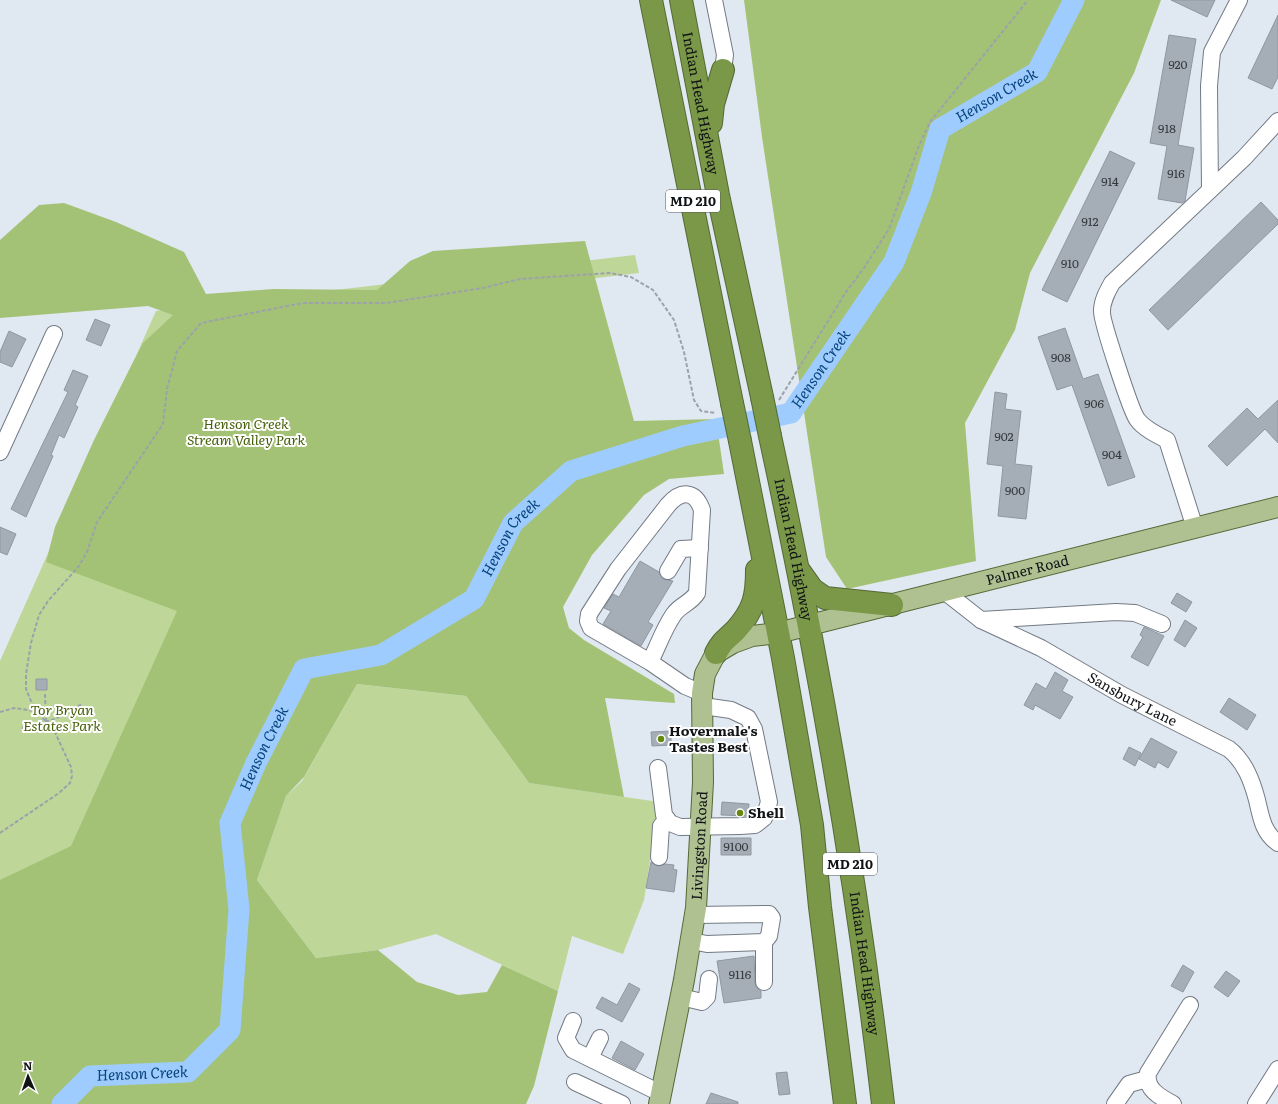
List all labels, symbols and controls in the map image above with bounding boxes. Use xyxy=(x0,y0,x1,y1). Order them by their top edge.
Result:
street label: Indian Head Highway xyxy=(678,30,725,177)
house number: 920 xyxy=(1168,55,1188,73)
water label: Henson Creek xyxy=(951,61,1042,128)
house number: 918 xyxy=(1158,119,1176,137)
house number: 916 xyxy=(1167,164,1185,182)
house number: 914 xyxy=(1101,172,1119,190)
road number: MD 210 xyxy=(666,190,720,212)
house number: 912 xyxy=(1081,212,1099,230)
house number: 910 xyxy=(1061,254,1079,272)
water label: Henson Creek xyxy=(784,323,855,412)
house number: 908 xyxy=(1051,348,1071,366)
house number: 906 xyxy=(1084,394,1104,412)
park label: Henson Creek Stream Valley Park xyxy=(187,413,305,449)
house number: 902 xyxy=(994,427,1014,445)
house number: 904 xyxy=(1102,445,1122,463)
street label: Indian Head Highway xyxy=(770,476,819,623)
house number: 900 xyxy=(1005,481,1025,499)
water label: Henson Creek xyxy=(475,491,545,580)
street label: Palmer Road xyxy=(984,549,1071,589)
street label: Sansbury Lane xyxy=(1085,666,1181,730)
park label: Tor Bryan Estates Park xyxy=(23,699,101,735)
water label: Henson Creek xyxy=(233,701,294,794)
place label: Hovermale's Tastes Best xyxy=(669,720,758,756)
marker: Hovermale's Tastes Best xyxy=(656,734,666,744)
street label: Livingston Road xyxy=(685,790,711,900)
place label: Shell xyxy=(748,802,784,822)
marker: Shell xyxy=(735,808,745,818)
house number: 9100 xyxy=(723,837,749,855)
road number: MD 210 xyxy=(823,853,877,875)
street label: Indian Head Highway xyxy=(846,890,886,1037)
house number: 9116 xyxy=(729,965,752,983)
north arrow xyxy=(8,1056,48,1096)
text: N xyxy=(23,1057,33,1073)
water label: Henson Creek xyxy=(96,1059,189,1086)

